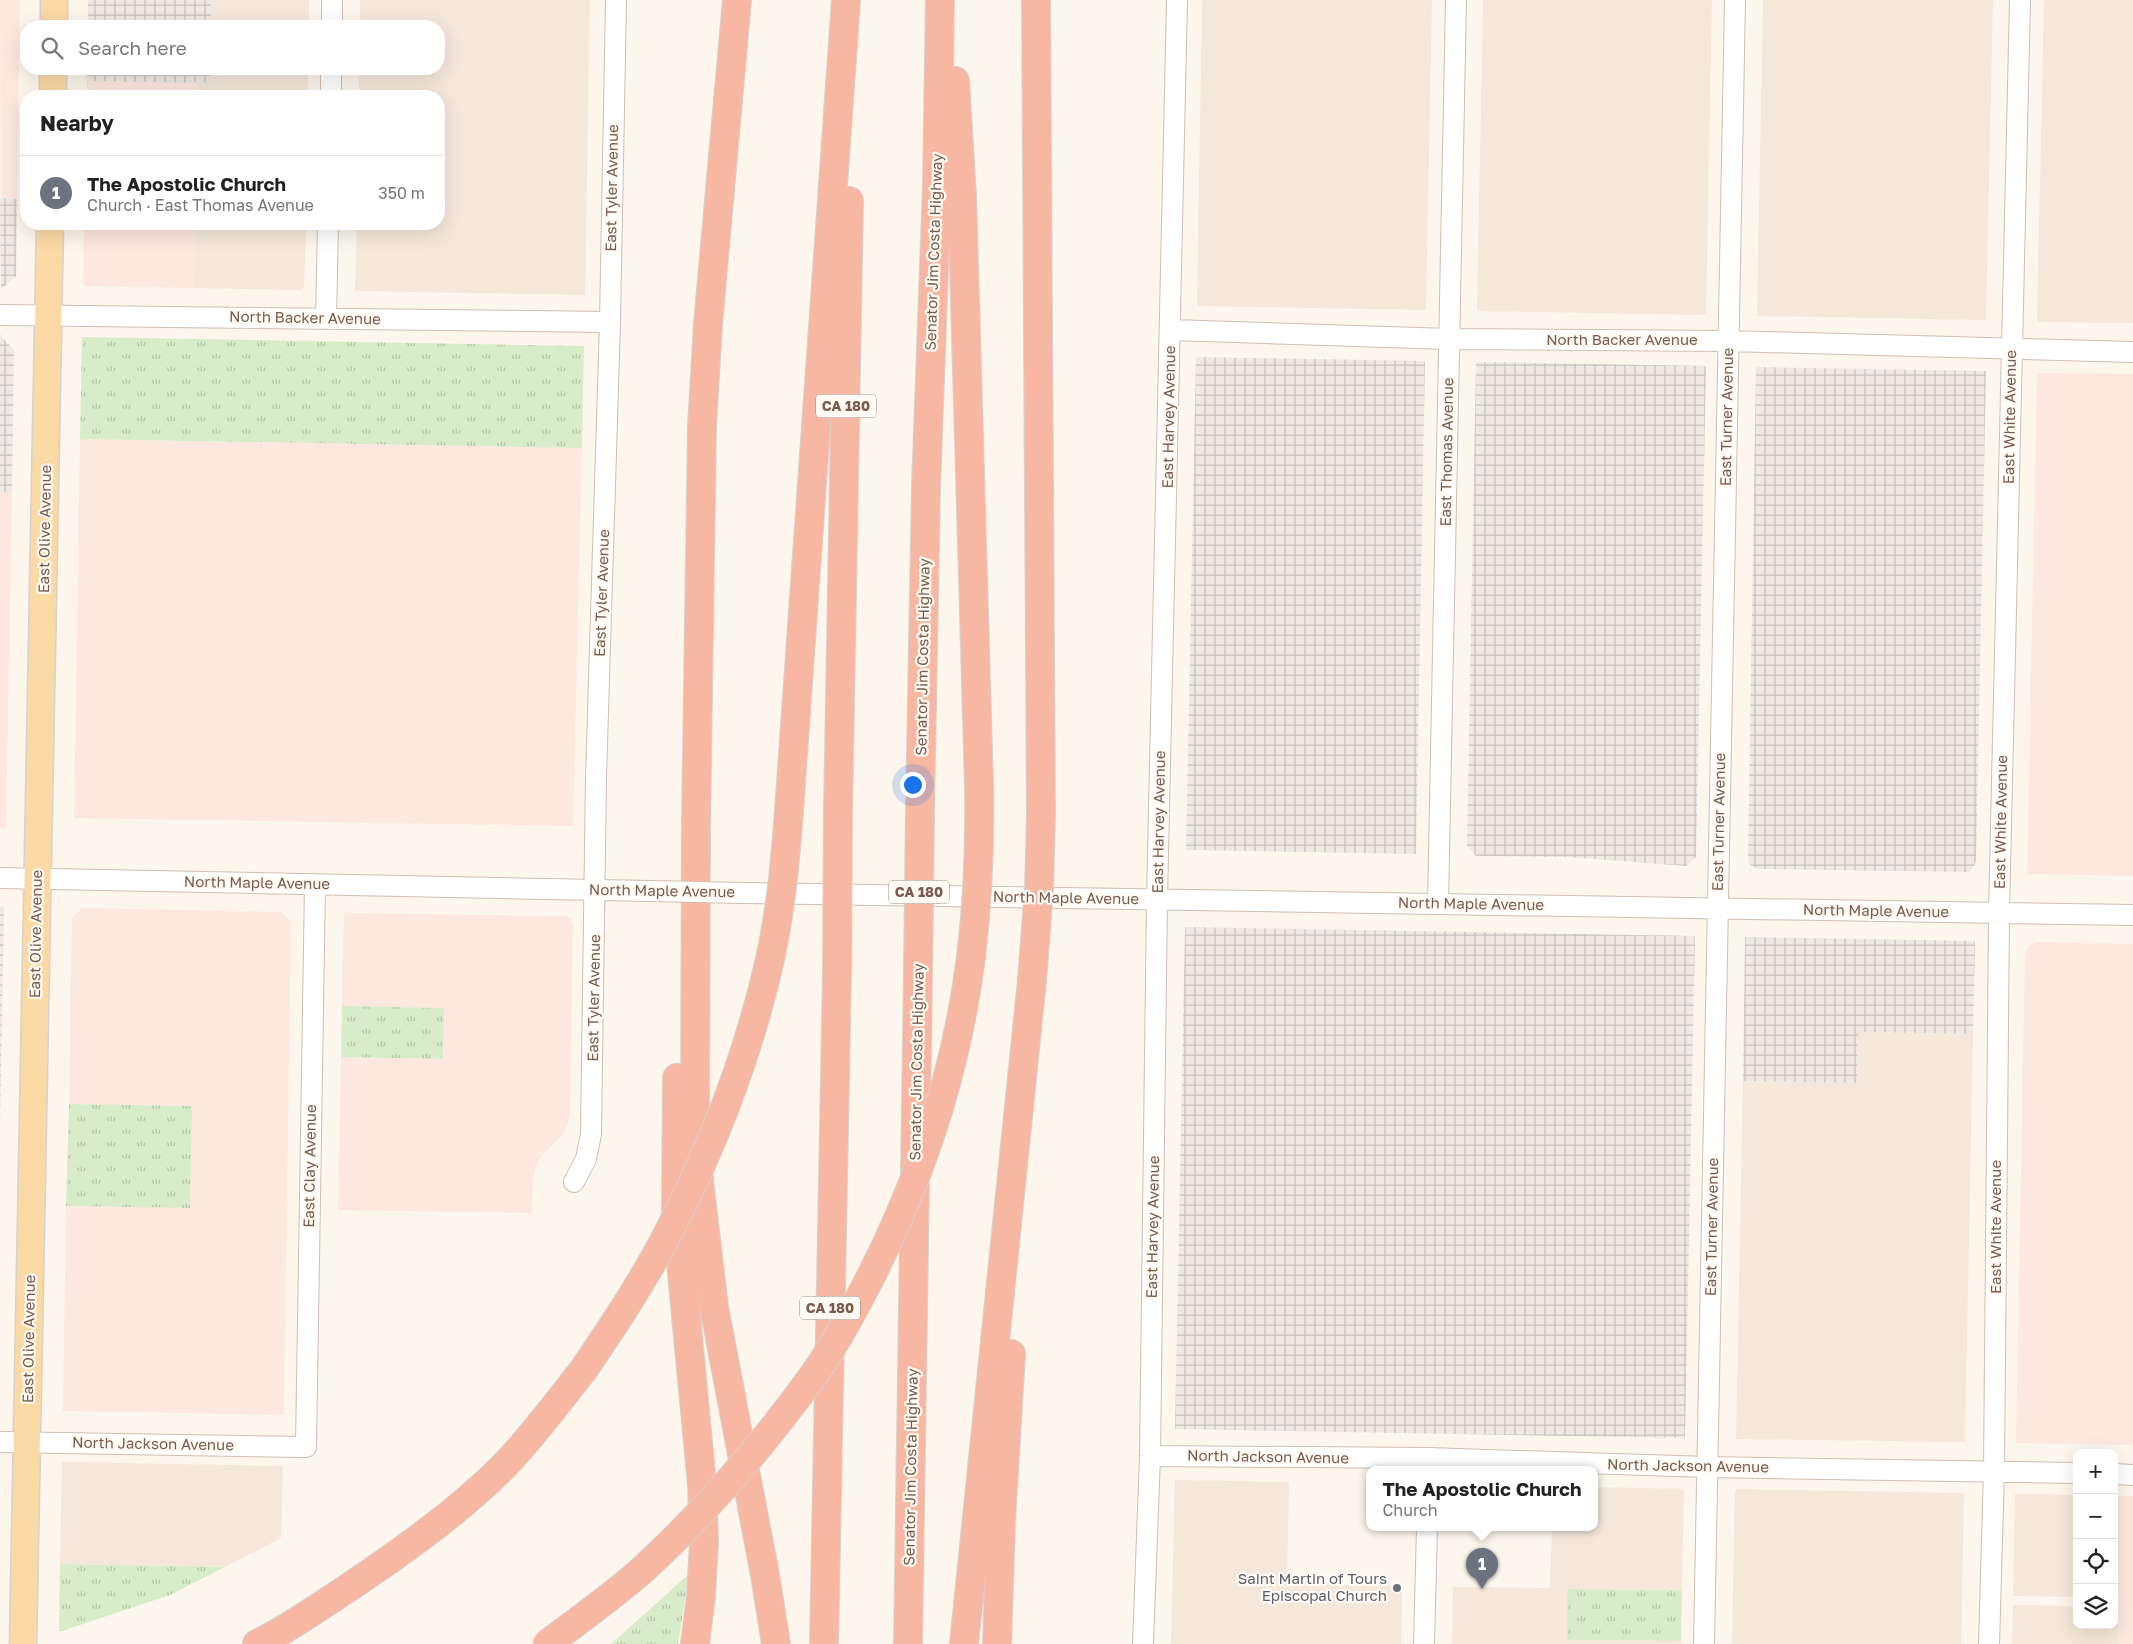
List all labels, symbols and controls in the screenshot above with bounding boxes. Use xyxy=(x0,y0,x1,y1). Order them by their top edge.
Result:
search box xyxy=(20,20,445,75)
icon: search xyxy=(38,34,66,62)
text: Search here xyxy=(78,36,187,59)
text: Nearby xyxy=(40,110,114,136)
street label: East Tyler Avenue xyxy=(601,124,621,252)
street label: Senator Jim Costa Highway xyxy=(921,152,945,351)
text: The Apostolic Church xyxy=(87,172,286,195)
text: 1 xyxy=(52,183,60,203)
text: 350 m xyxy=(378,183,425,203)
text: Church · East Thomas Avenue xyxy=(87,195,314,215)
street label: North Backer Avenue xyxy=(229,307,381,327)
street label: North Backer Avenue xyxy=(1546,330,1698,348)
street label: East Harvey Avenue xyxy=(1158,345,1178,489)
street label: East Turner Avenue xyxy=(1716,347,1736,486)
street label: East White Avenue xyxy=(1999,349,2019,484)
street label: East Thomas Avenue xyxy=(1436,377,1456,527)
road number: CA 180 xyxy=(816,394,876,418)
street label: East Olive Avenue xyxy=(34,464,54,593)
street label: East Tyler Avenue xyxy=(590,529,612,657)
street label: Senator Jim Costa Highway xyxy=(911,558,933,756)
street label: East Harvey Avenue xyxy=(1148,750,1168,894)
street label: East Turner Avenue xyxy=(1708,752,1728,891)
street label: East White Avenue xyxy=(1990,754,2010,889)
your location xyxy=(900,772,926,798)
street label: East Olive Avenue xyxy=(25,869,45,998)
street label: North Maple Avenue xyxy=(184,872,331,892)
street label: North Maple Avenue xyxy=(589,880,736,900)
road number: CA 180 xyxy=(889,880,949,904)
street label: North Maple Avenue xyxy=(993,887,1140,907)
street label: North Maple Avenue xyxy=(1398,893,1545,913)
street label: North Maple Avenue xyxy=(1803,900,1950,920)
street label: East Tyler Avenue xyxy=(583,934,603,1062)
street label: Senator Jim Costa Highway xyxy=(905,963,927,1161)
street label: East Clay Avenue xyxy=(299,1104,319,1228)
street label: East Harvey Avenue xyxy=(1142,1155,1162,1299)
street label: East Turner Avenue xyxy=(1701,1157,1721,1296)
street label: East White Avenue xyxy=(1986,1160,2004,1294)
street label: East Olive Avenue xyxy=(18,1274,38,1403)
road number: CA 180 xyxy=(800,1296,860,1320)
street label: Senator Jim Costa Highway xyxy=(899,1368,921,1566)
street label: North Jackson Avenue xyxy=(72,1433,234,1453)
street label: North Jackson Avenue xyxy=(1187,1446,1349,1466)
map controls xyxy=(2073,1449,2118,1629)
button: + xyxy=(2073,1449,2118,1494)
street label: North Jackson Avenue xyxy=(1607,1455,1769,1475)
popup xyxy=(1366,1466,1598,1531)
text: The Apostolic Church xyxy=(1382,1477,1582,1500)
button: − xyxy=(2073,1494,2118,1539)
text: Church xyxy=(1382,1500,1438,1520)
button: locate xyxy=(2073,1539,2118,1584)
pin: 1 xyxy=(1466,1548,1498,1589)
place label: Saint Martin of Tours Episcopal Church xyxy=(1238,1569,1387,1604)
marker: Saint Martin of Tours Episcopal Church xyxy=(1391,1582,1403,1594)
button: layers xyxy=(2073,1584,2118,1629)

